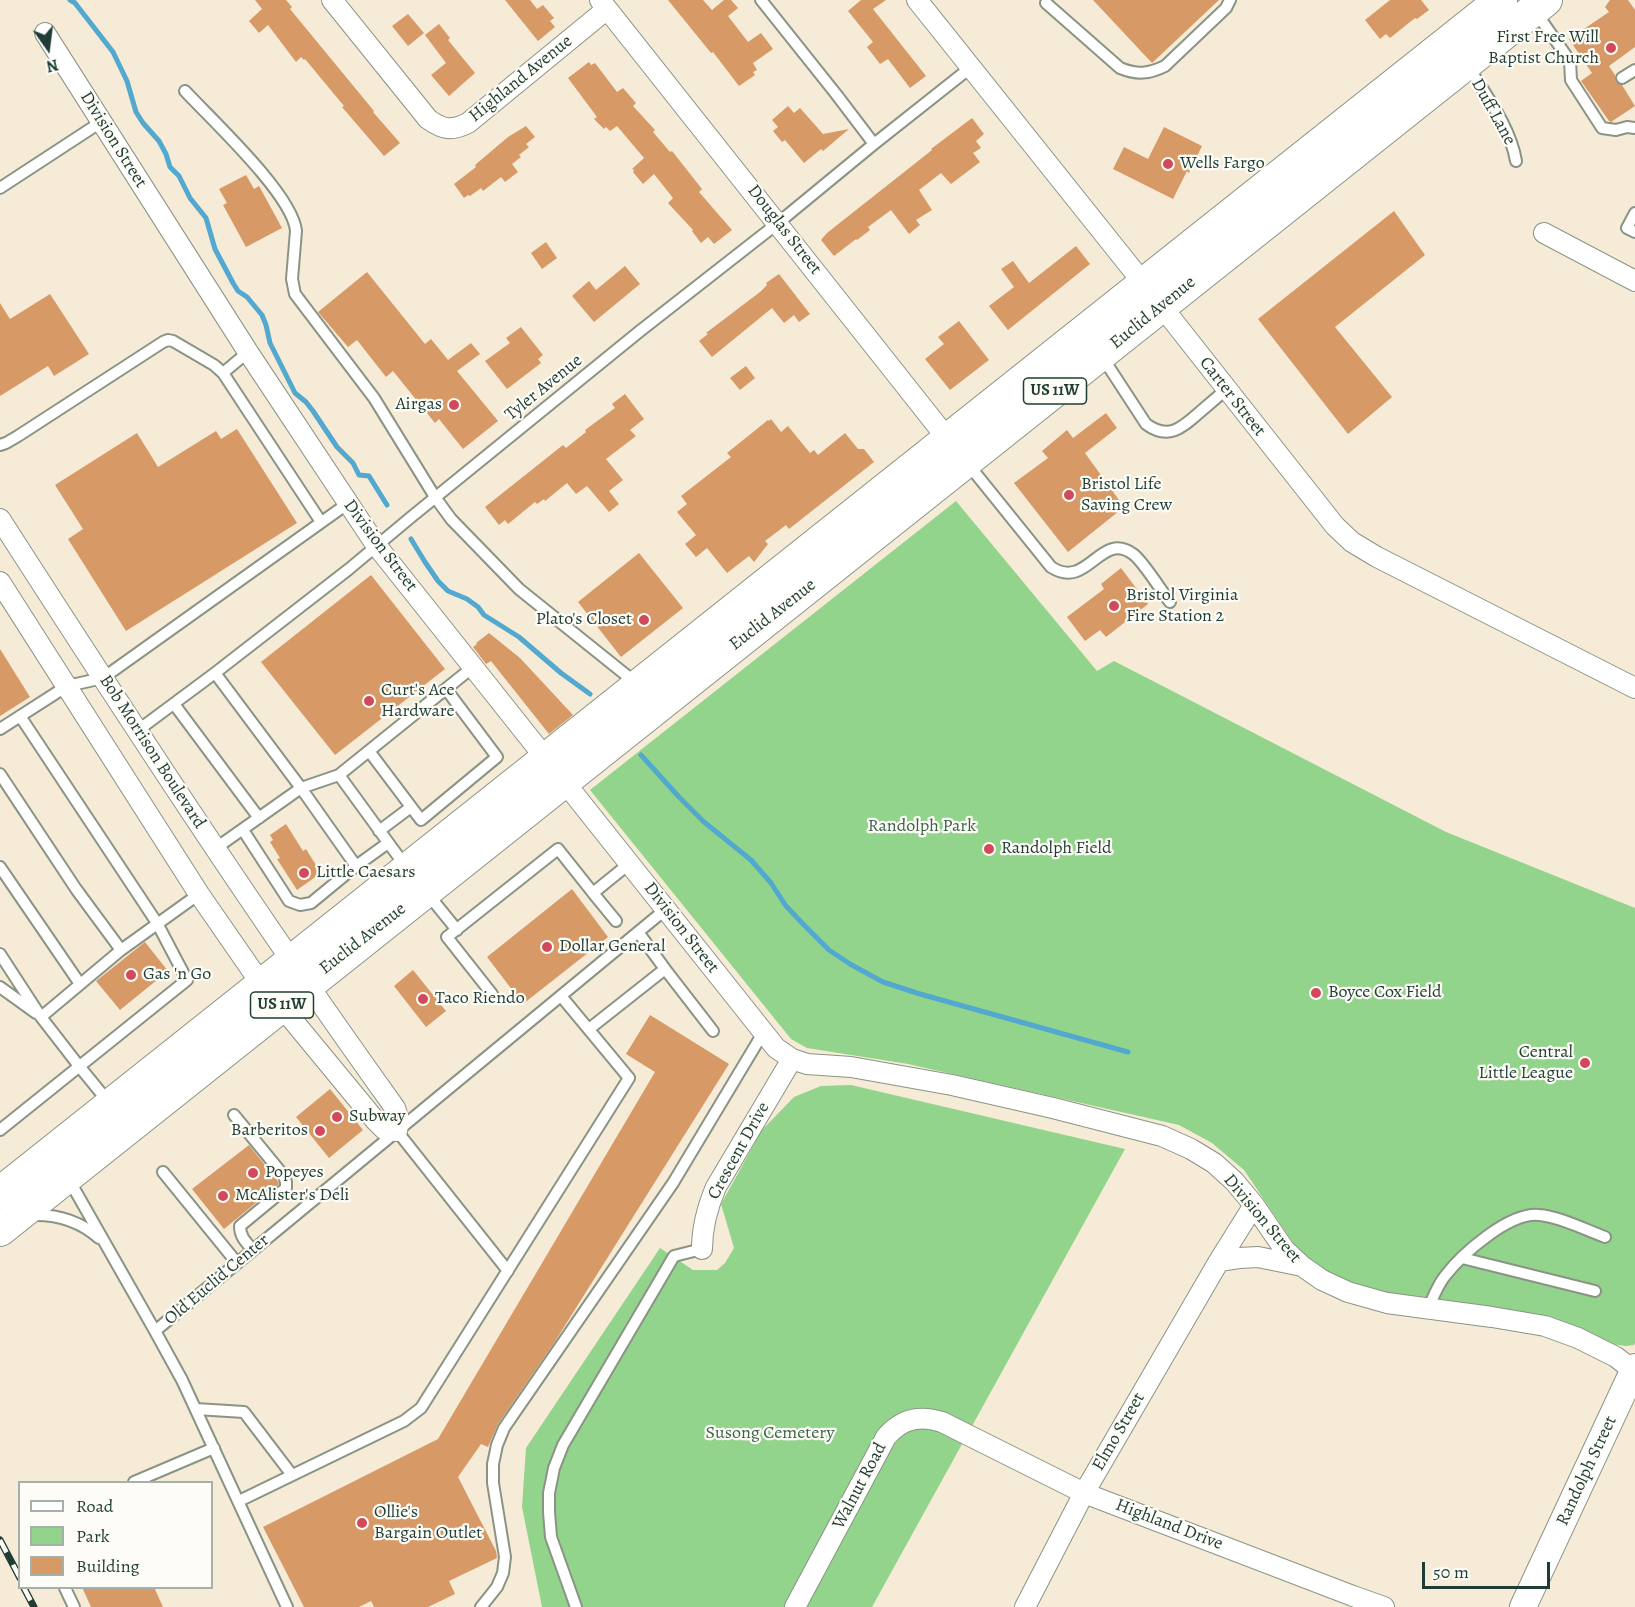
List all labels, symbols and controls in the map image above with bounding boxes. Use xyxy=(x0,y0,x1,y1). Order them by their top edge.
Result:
north arrow xyxy=(18,18,78,78)
place label: First Free Will Baptist Church xyxy=(1488,27,1599,70)
street label: Highland Avenue xyxy=(465,31,577,127)
marker: First Free Will Baptist Church xyxy=(1604,41,1618,55)
text: N xyxy=(44,53,61,78)
street label: Duff Lane xyxy=(1466,75,1520,149)
street label: Division Street xyxy=(75,88,151,192)
place label: Wells Fargo xyxy=(1180,153,1265,175)
marker: Wells Fargo xyxy=(1161,157,1175,171)
street label: Douglas Street xyxy=(742,181,826,279)
street label: Euclid Avenue xyxy=(1106,272,1200,354)
street label: Tyler Avenue xyxy=(501,350,587,426)
street label: Carter Street xyxy=(1194,353,1270,441)
road number: US 11W xyxy=(1024,378,1086,404)
place label: Airgas xyxy=(395,394,442,416)
marker: Airgas xyxy=(447,398,461,412)
place label: Bristol Life Saving Crew xyxy=(1081,474,1172,516)
marker: Bristol Life Saving Crew xyxy=(1062,488,1076,502)
street label: Division Street xyxy=(338,496,422,596)
street label: Euclid Avenue xyxy=(725,574,821,656)
place label: Bristol Virginia Fire Station 2 xyxy=(1126,585,1238,628)
marker: Bristol Virginia Fire Station 2 xyxy=(1107,599,1121,613)
place label: Plato's Closet xyxy=(536,609,632,631)
marker: Plato's Closet xyxy=(637,613,651,627)
street label: Bob Morrison Boulevard xyxy=(94,671,210,833)
place label: Curt's Ace Hardware xyxy=(381,680,455,722)
marker: Curt's Ace Hardware xyxy=(362,694,376,708)
park label: Randolph Park xyxy=(868,816,976,838)
place label: Randolph Field xyxy=(1001,838,1112,860)
marker: Randolph Field xyxy=(982,842,996,856)
place label: Little Caesars xyxy=(316,862,416,884)
marker: Little Caesars xyxy=(297,866,311,880)
street label: Division Street xyxy=(639,878,723,978)
street label: Euclid Avenue xyxy=(315,898,411,980)
place label: Dollar General xyxy=(559,936,665,958)
marker: Dollar General xyxy=(540,940,554,954)
place label: Gas 'n Go xyxy=(143,964,211,986)
marker: Gas 'n Go xyxy=(124,968,138,982)
place label: Boyce Cox Field xyxy=(1328,982,1442,1004)
marker: Boyce Cox Field xyxy=(1309,986,1323,1000)
place label: Taco Riendo xyxy=(435,988,525,1010)
road number: US 11W xyxy=(250,992,314,1018)
marker: Taco Riendo xyxy=(416,992,430,1006)
place label: Central Little League xyxy=(1479,1042,1573,1084)
marker: Central Little League xyxy=(1578,1056,1592,1070)
street label: Crescent Drive xyxy=(703,1098,775,1204)
place label: Subway xyxy=(349,1106,406,1128)
marker: Subway xyxy=(330,1110,344,1124)
place label: Barberitos xyxy=(231,1120,308,1142)
marker: Barberitos xyxy=(313,1124,327,1138)
place label: Popeyes xyxy=(265,1162,324,1184)
marker: Popeyes xyxy=(246,1166,260,1180)
street label: Division Street xyxy=(1218,1170,1306,1268)
place label: McAlister's Deli xyxy=(235,1185,349,1207)
marker: McAlister's Deli xyxy=(216,1189,230,1203)
street label: Old Euclid Center xyxy=(160,1230,274,1330)
street label: Elmo Street xyxy=(1088,1389,1150,1475)
street label: Randolph Street xyxy=(1552,1413,1622,1529)
park label: Susong Cemetery xyxy=(705,1423,835,1445)
street label: Walnut Road xyxy=(828,1439,892,1533)
legend xyxy=(18,1481,213,1589)
text: Road xyxy=(76,1494,113,1518)
street label: Highland Drive xyxy=(1112,1495,1226,1555)
place label: Ollie's Bargain Outlet xyxy=(374,1502,482,1544)
marker: Ollie's Bargain Outlet xyxy=(355,1516,369,1530)
text: Park xyxy=(76,1524,110,1548)
scale bar xyxy=(1425,1550,1552,1588)
text: Building xyxy=(76,1554,140,1578)
text: 50 m xyxy=(1433,1560,1469,1584)

